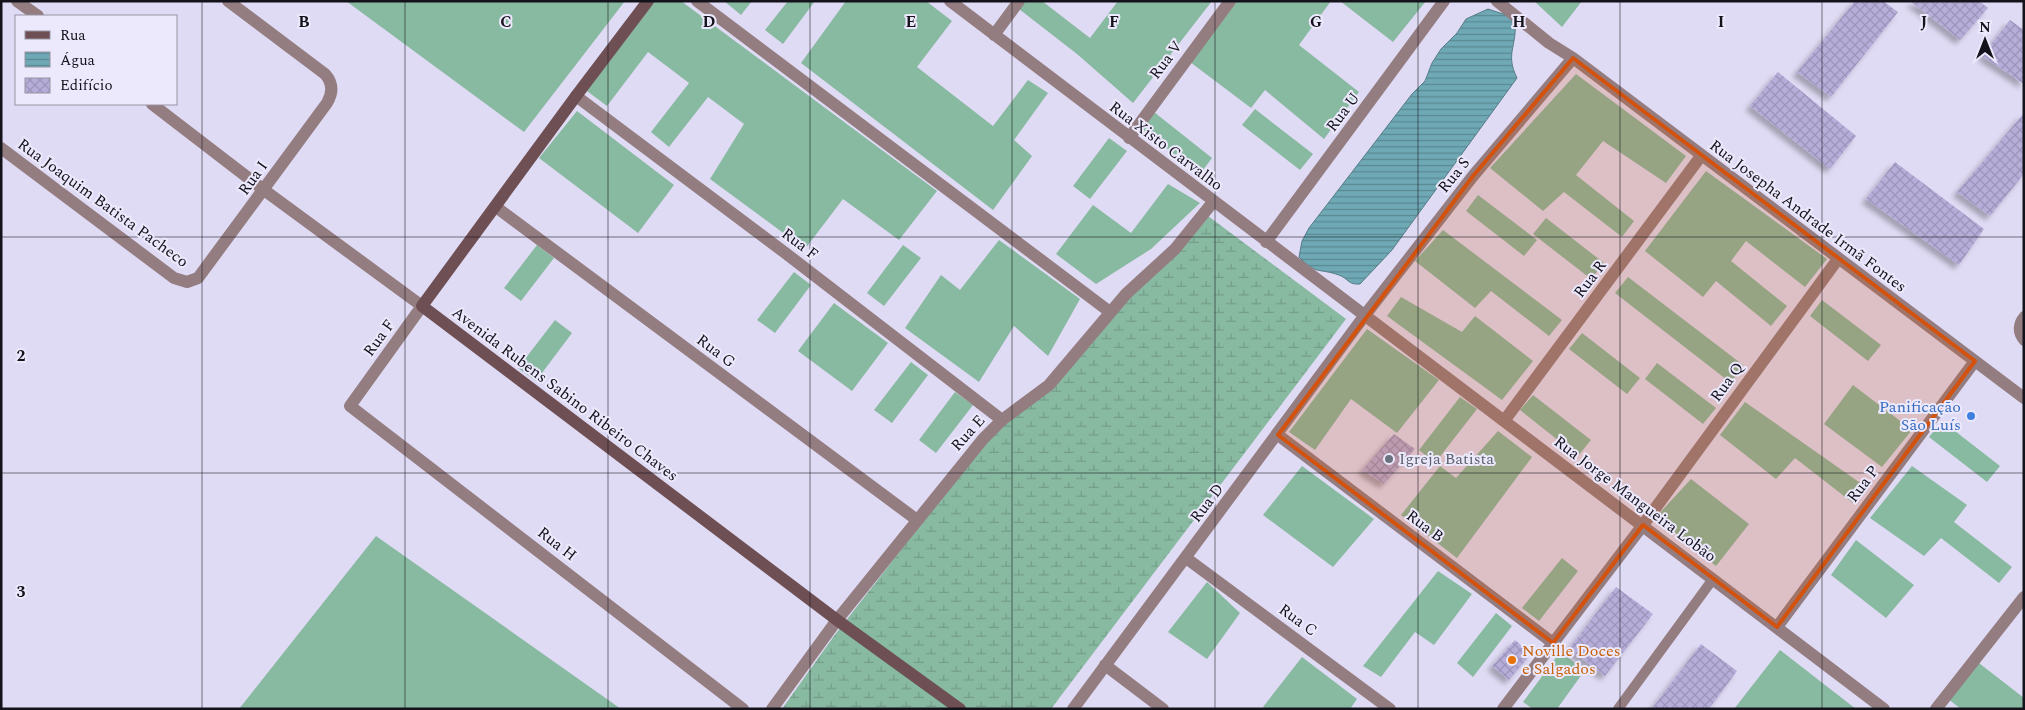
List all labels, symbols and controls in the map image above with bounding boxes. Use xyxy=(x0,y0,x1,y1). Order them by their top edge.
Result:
text: B xyxy=(298,10,310,34)
text: C xyxy=(500,10,512,34)
text: D xyxy=(703,10,716,34)
text: E xyxy=(906,10,916,34)
text: F xyxy=(1109,10,1119,34)
text: G xyxy=(1310,10,1322,34)
text: H xyxy=(1512,10,1526,34)
text: I xyxy=(1718,10,1724,34)
text: J xyxy=(1921,10,1928,34)
legend xyxy=(15,15,178,105)
north arrow xyxy=(1960,15,2010,65)
text: N xyxy=(1979,17,1991,38)
text: Rua xyxy=(60,24,86,47)
street label: Rua V xyxy=(1143,35,1189,84)
text: Água xyxy=(60,49,96,72)
text: Edifício xyxy=(60,74,113,97)
street label: Rua U xyxy=(1320,87,1366,137)
street label: Rua Xisto Carvalho xyxy=(1104,95,1228,197)
street label: Rua Joaquim Batista Pacheco xyxy=(12,133,194,273)
street label: Rua Josepha Andrade Irmã Fontes xyxy=(1704,134,1912,298)
street label: Rua S xyxy=(1432,152,1476,198)
street label: Rua I xyxy=(232,156,274,200)
street label: Rua F xyxy=(776,222,824,266)
street label: Rua R xyxy=(1568,255,1612,303)
street label: Avenida Rubens Sabino Ribeiro Chaves xyxy=(447,301,683,487)
street label: Rua F xyxy=(357,314,401,362)
street label: Rua G xyxy=(691,328,741,374)
text: 2 xyxy=(17,344,26,368)
street label: Rua Q xyxy=(1704,357,1750,407)
place label: Panificação São Luís xyxy=(1879,395,1961,437)
street label: Rua E xyxy=(945,409,991,457)
marker: Panificação São Luís xyxy=(1965,410,1977,422)
street label: Rua Jorge Mangueira Lobão xyxy=(1549,430,1721,568)
place label: Igreja Batista xyxy=(1399,447,1494,471)
marker: Igreja Batista xyxy=(1383,453,1395,465)
street label: Rua P xyxy=(1841,460,1885,508)
street label: Rua D xyxy=(1184,478,1230,528)
street label: Rua B xyxy=(1401,504,1449,548)
street label: Rua H xyxy=(532,521,582,567)
text: 3 xyxy=(17,580,26,604)
street label: Rua C xyxy=(1274,598,1322,642)
place label: Noville Doces e Salgados xyxy=(1522,639,1621,681)
marker: Noville Doces e Salgados xyxy=(1506,654,1518,666)

